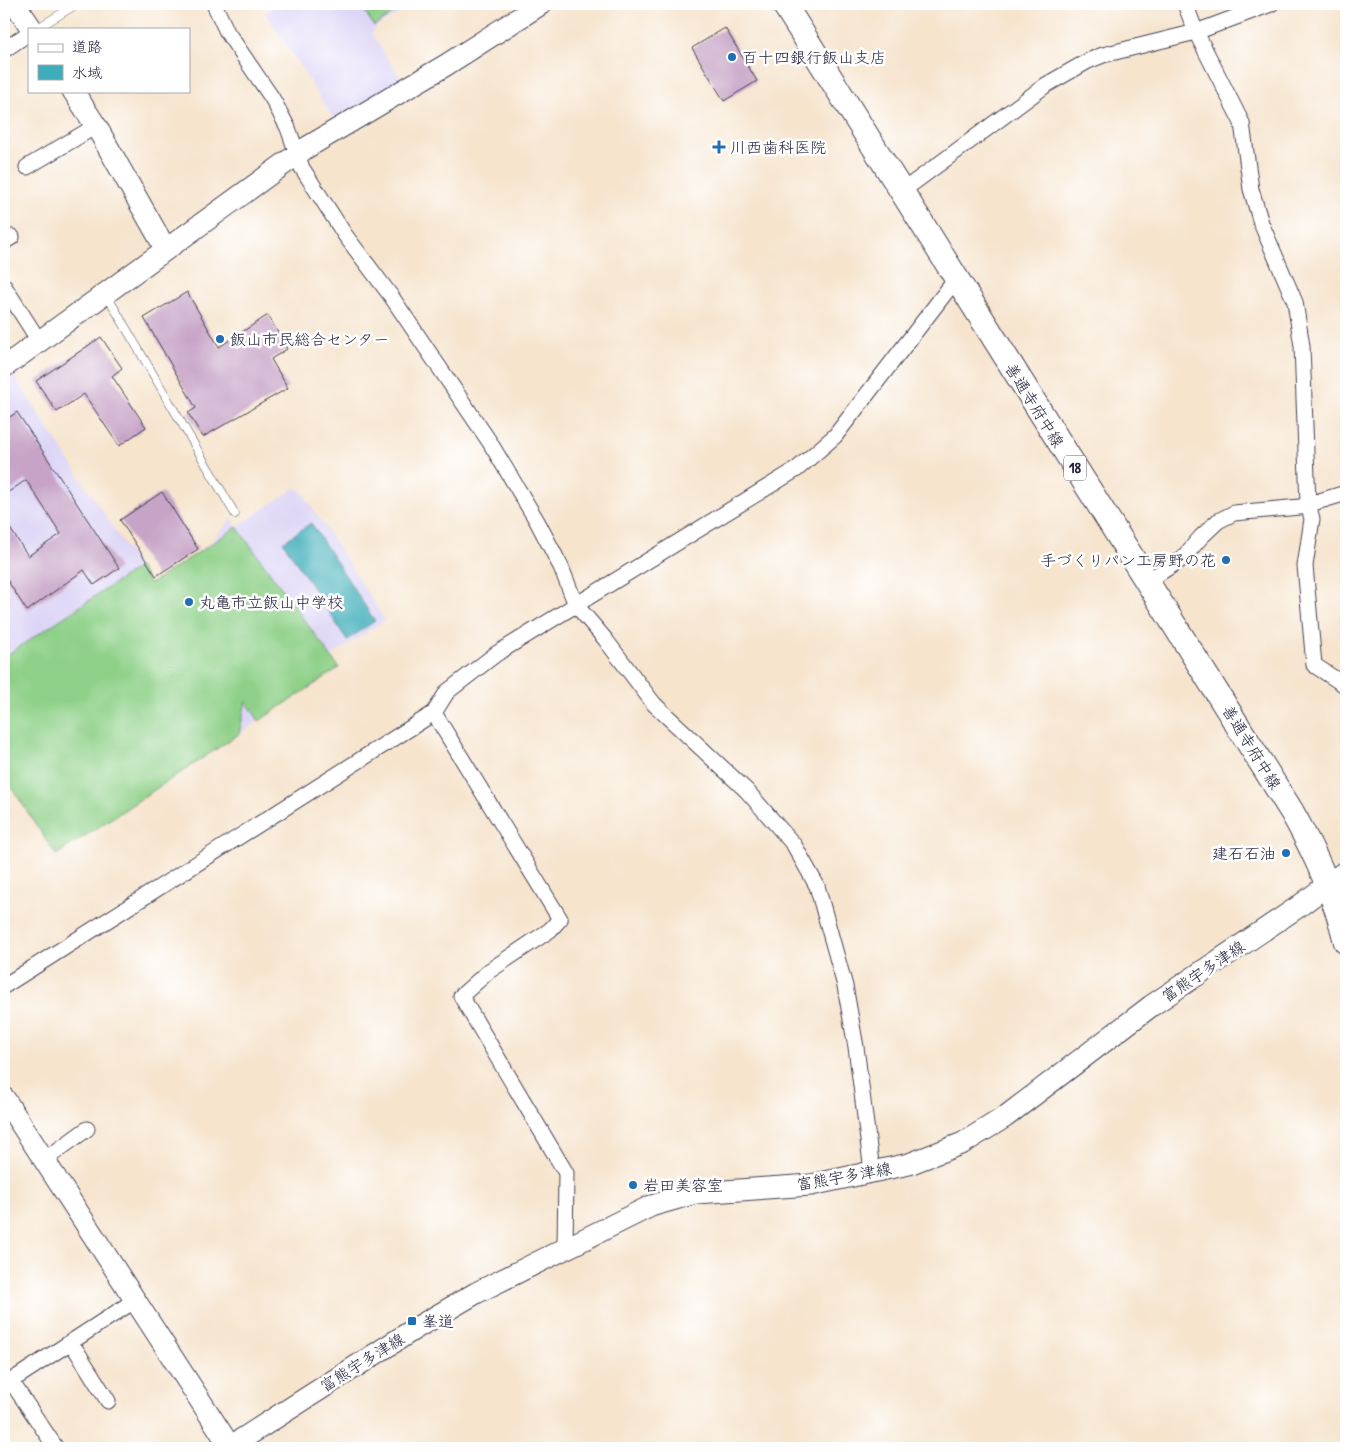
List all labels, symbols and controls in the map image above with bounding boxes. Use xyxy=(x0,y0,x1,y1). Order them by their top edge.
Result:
legend xyxy=(28,28,190,92)
text: 道路 xyxy=(72,36,102,57)
place label: 百十四銀行飯山支店 xyxy=(742,46,886,68)
marker: 百十四銀行飯山支店 xyxy=(726,51,738,63)
text: 水域 xyxy=(72,62,102,83)
place label: 川西歯科医院 xyxy=(730,136,826,158)
marker: 川西歯科医院 xyxy=(712,140,726,154)
place label: 飯山市民総合センター xyxy=(230,328,389,350)
marker: 飯山市民総合センター xyxy=(214,333,226,345)
street label: 善通寺府中線 xyxy=(1000,358,1070,452)
road number: 18 xyxy=(1064,456,1086,480)
place label: 手づくりパン工房野の花 xyxy=(1040,549,1216,571)
marker: 手づくりパン工房野の花 xyxy=(1220,554,1232,566)
place label: 丸亀市立飯山中学校 xyxy=(199,591,343,613)
marker: 丸亀市立飯山中学校 xyxy=(183,596,195,608)
street label: 善通寺府中線 xyxy=(1217,700,1287,794)
place label: 建石石油 xyxy=(1212,842,1276,864)
marker: 建石石油 xyxy=(1280,847,1292,859)
street label: 富熊宇多津線 xyxy=(1157,935,1249,1007)
street label: 富熊宇多津線 xyxy=(795,1157,893,1195)
place label: 岩田美容室 xyxy=(643,1174,723,1196)
marker: 岩田美容室 xyxy=(627,1179,639,1191)
place label: 峯道 xyxy=(422,1310,454,1332)
marker: 峯道 xyxy=(406,1315,418,1327)
street label: 富熊宇多津線 xyxy=(315,1327,409,1397)

